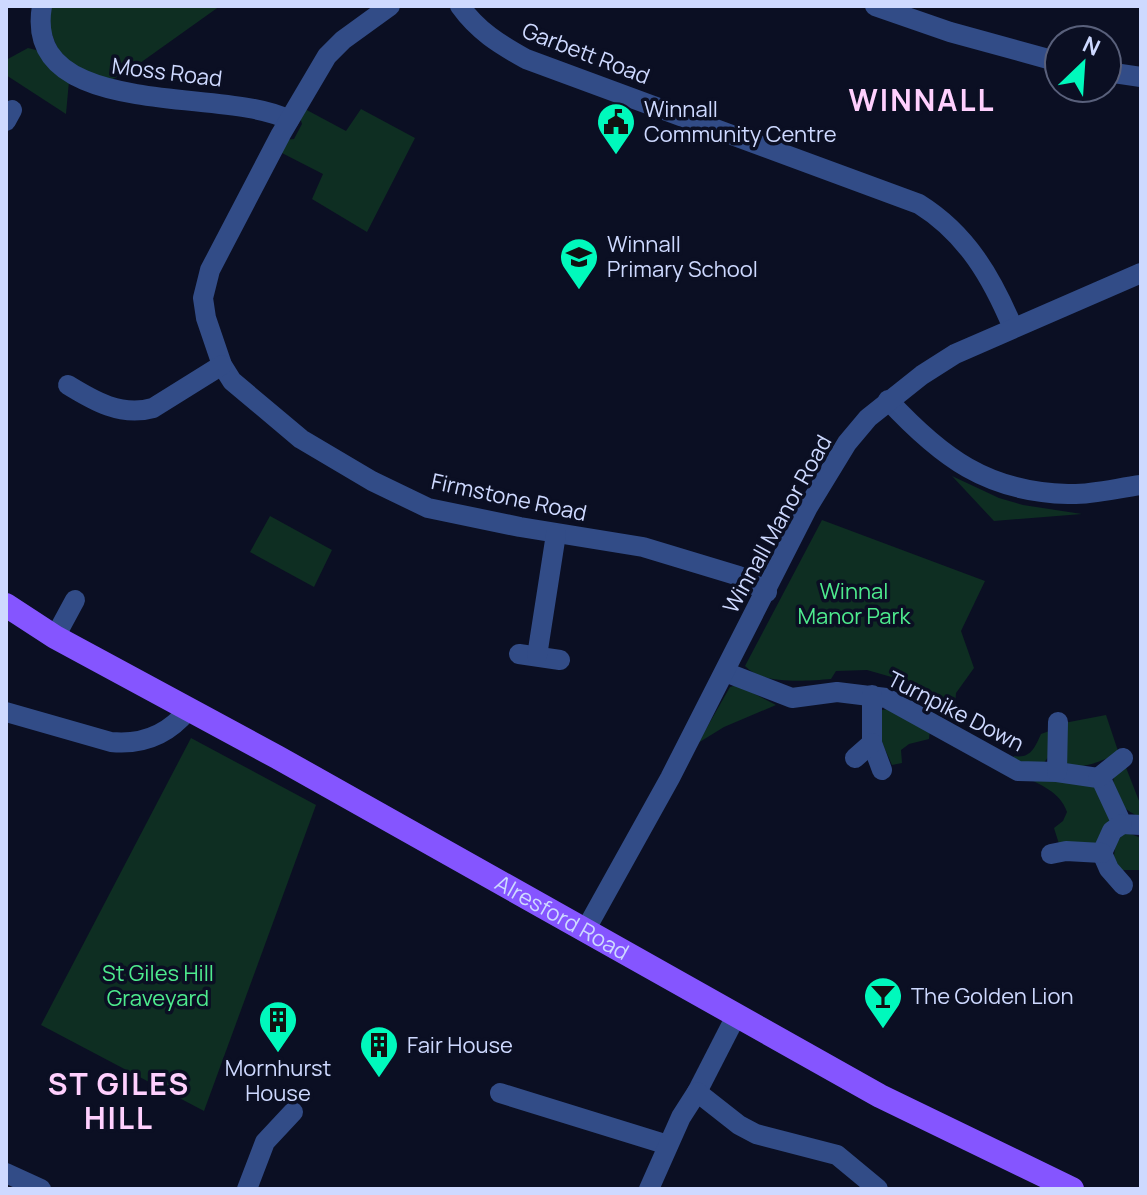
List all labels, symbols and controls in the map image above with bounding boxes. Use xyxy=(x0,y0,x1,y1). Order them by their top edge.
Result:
street label: Garbett Road xyxy=(518,15,654,91)
north arrow xyxy=(1043,24,1123,104)
text: N xyxy=(1078,29,1105,63)
street label: Moss Road xyxy=(110,50,224,94)
district label: WINNALL xyxy=(849,79,995,120)
place label: Winnall Community Centre xyxy=(644,94,837,149)
public building icon: Winnall Community Centre xyxy=(595,101,637,156)
place label: Winnall Primary School xyxy=(607,229,758,284)
school or university icon: Winnall Primary School xyxy=(558,236,600,291)
street label: Winnall Manor Road xyxy=(716,429,838,619)
street label: Firmstone Road xyxy=(429,466,589,528)
park label: Winnal Manor Park xyxy=(798,576,912,631)
street label: Turnpike Down xyxy=(883,664,1029,758)
street label: Alresford Road xyxy=(490,868,634,967)
park label: St Giles Hill Graveyard xyxy=(102,958,214,1013)
bar icon: The Golden Lion xyxy=(862,975,904,1030)
place label: The Golden Lion xyxy=(911,981,1074,1011)
building icon: Mornhurst House xyxy=(257,999,299,1054)
building icon: Fair House xyxy=(358,1024,400,1079)
place label: Fair House xyxy=(407,1030,513,1060)
place label: Mornhurst House xyxy=(225,1053,331,1108)
district label: ST GILES HILL xyxy=(48,1063,190,1138)

